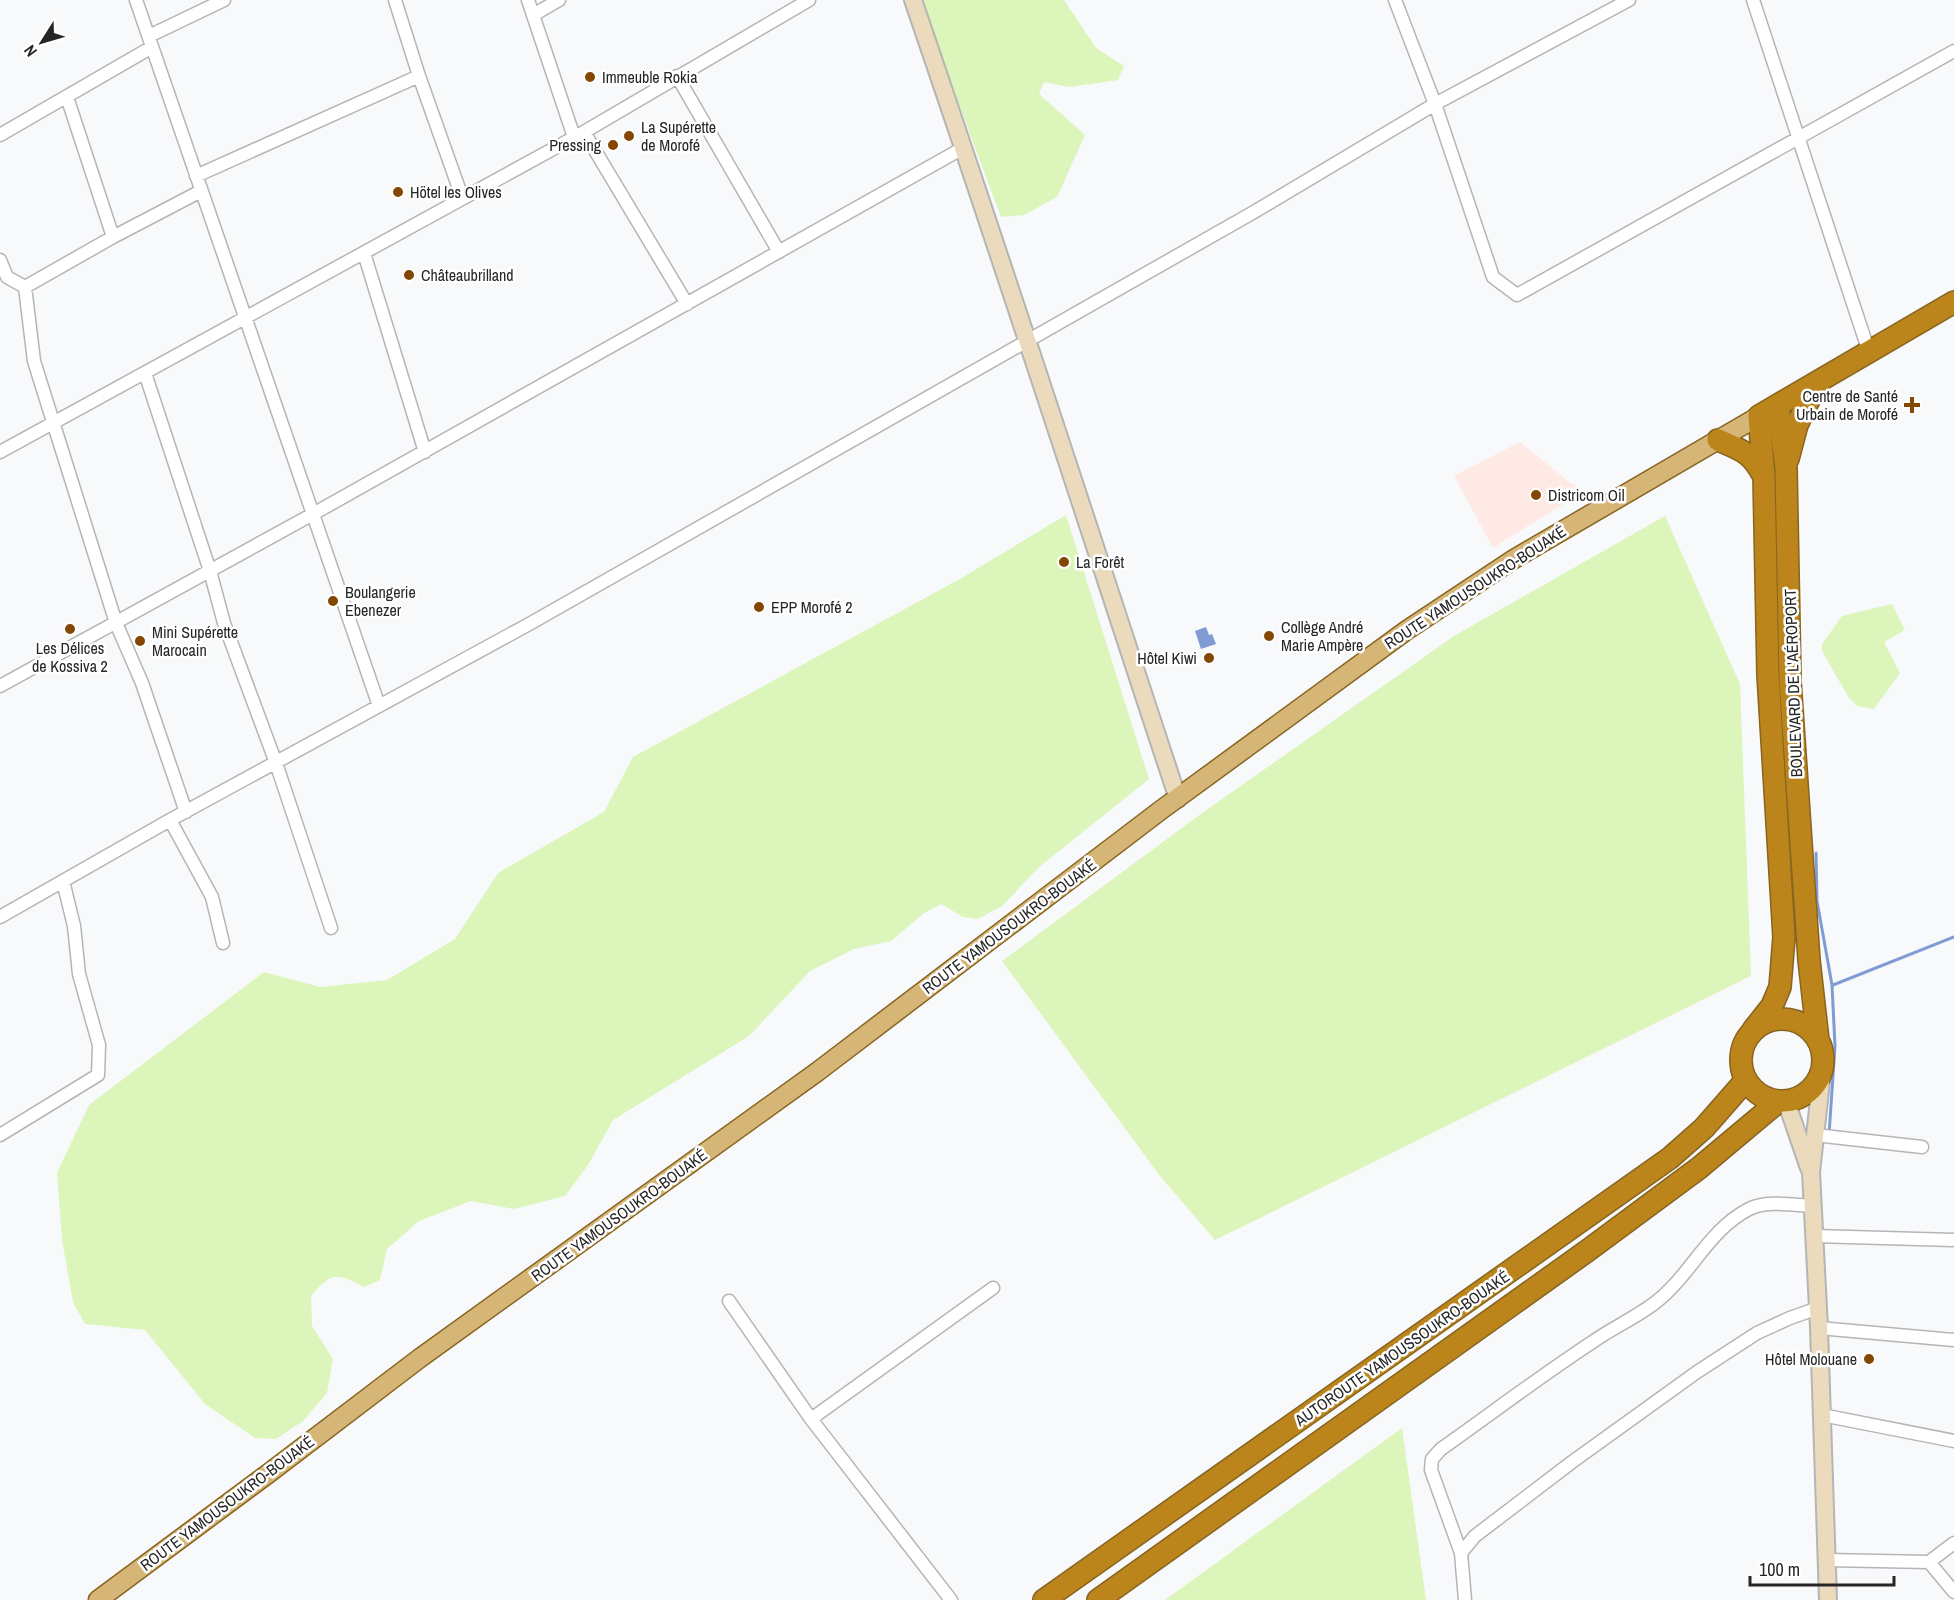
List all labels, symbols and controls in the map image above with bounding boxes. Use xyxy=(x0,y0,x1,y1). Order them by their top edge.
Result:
north arrow xyxy=(12,12,72,72)
text: N xyxy=(18,41,42,61)
place label: Immeuble Rokia xyxy=(602,66,698,88)
marker: Immeuble Rokia xyxy=(583,70,597,84)
place label: La Supérette de Morofé xyxy=(641,116,716,156)
marker: La Supérette de Morofé xyxy=(622,129,636,143)
place label: Pressing xyxy=(549,134,602,156)
marker: Pressing xyxy=(606,138,620,152)
place label: Hötel les Olives xyxy=(410,181,502,203)
marker: Hötel les Olives xyxy=(391,185,405,199)
place label: Châteaubrilland xyxy=(421,264,514,286)
marker: Châteaubrilland xyxy=(402,268,416,282)
place label: Centre de Santé Urbain de Morofé xyxy=(1796,385,1898,425)
marker: Centre de Santé Urbain de Morofé xyxy=(1903,396,1921,414)
place label: Districom Oil xyxy=(1548,484,1625,506)
marker: Districom Oil xyxy=(1529,488,1543,502)
street label: ROUTE YAMOUSOUKRO-BOUAKÉ xyxy=(1380,520,1570,654)
place label: La Forêt xyxy=(1076,551,1125,573)
marker: La Forêt xyxy=(1057,555,1071,569)
place label: Boulangerie Ebenezer xyxy=(345,581,416,621)
street label: BOULEVARD DE L'AÉROPORT xyxy=(1779,588,1807,778)
marker: Boulangerie Ebenezer xyxy=(326,594,340,608)
place label: EPP Morofé 2 xyxy=(771,596,852,618)
marker: EPP Morofé 2 xyxy=(752,600,766,614)
place label: Collège André Marie Ampère xyxy=(1281,616,1363,656)
place label: Mini Supérette Marocain xyxy=(152,621,238,661)
marker: Les Délices de Kossiva 2 xyxy=(63,622,77,636)
marker: Collège André Marie Ampère xyxy=(1262,629,1276,643)
marker: Mini Supérette Marocain xyxy=(133,634,147,648)
place label: Les Délices de Kossiva 2 xyxy=(32,637,108,677)
place label: Hôtel Kiwi xyxy=(1137,647,1197,669)
marker: Hôtel Kiwi xyxy=(1202,651,1216,665)
street label: ROUTE YAMOUSOUKRO-BOUAKÉ xyxy=(918,853,1100,999)
street label: ROUTE YAMOUSOUKRO-BOUAKÉ xyxy=(527,1144,711,1286)
street label: AUTOROUTE YAMOUSSOUKRO-BOUAKÉ xyxy=(1289,1265,1514,1431)
place label: Hôtel Molouane xyxy=(1765,1348,1857,1370)
marker: Hôtel Molouane xyxy=(1862,1352,1876,1366)
street label: ROUTE YAMOUSOUKRO-BOUAKÉ xyxy=(136,1430,318,1576)
scale bar xyxy=(1750,1549,1894,1587)
text: 100 m xyxy=(1759,1557,1800,1582)

